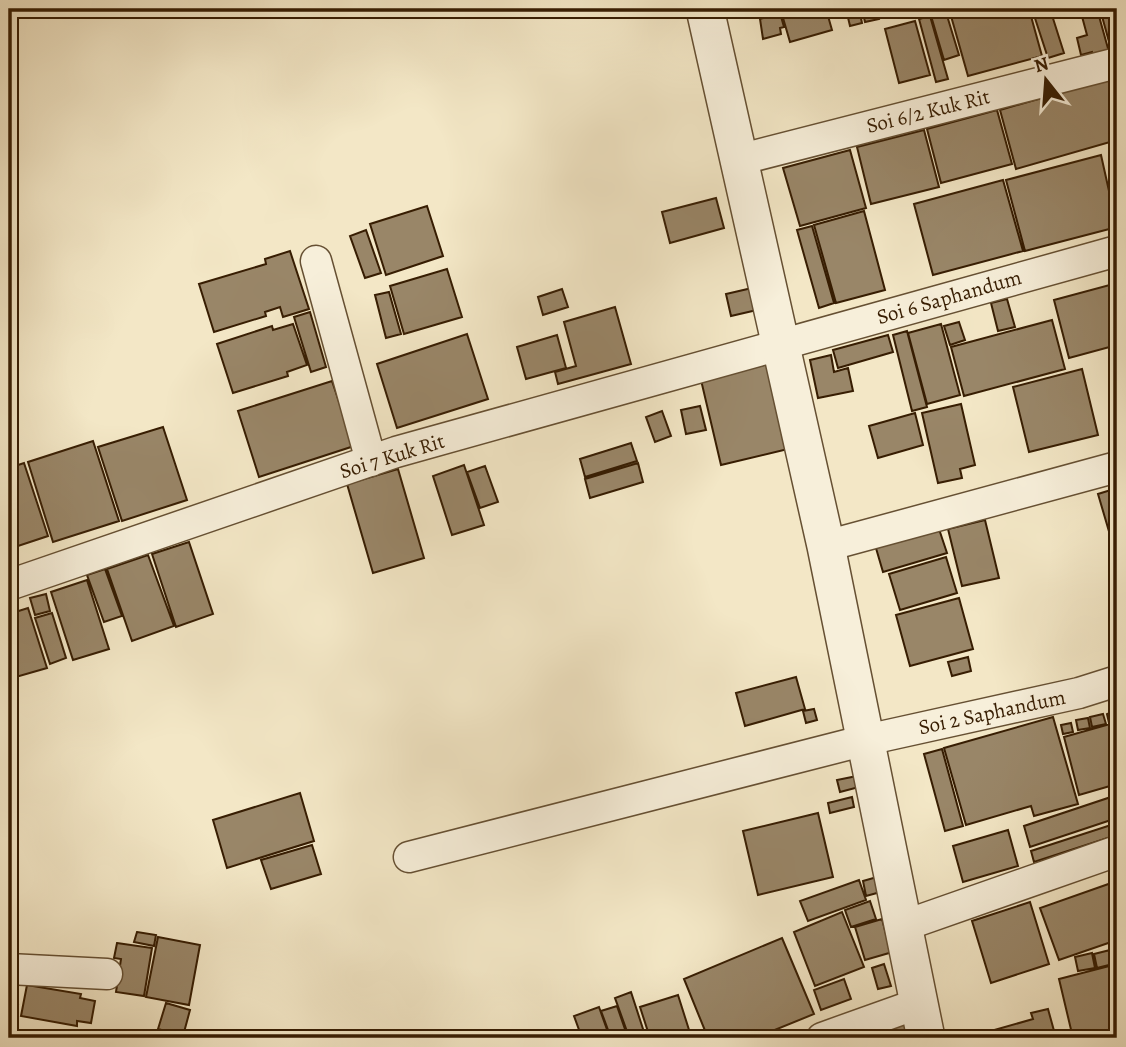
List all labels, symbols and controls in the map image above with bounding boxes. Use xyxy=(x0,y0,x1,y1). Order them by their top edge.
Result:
north arrow xyxy=(1010,46,1080,116)
text: N xyxy=(1031,50,1052,79)
street label: Soi 6/2 Kuk Rit xyxy=(863,82,993,140)
street label: Soi 6 Saphandum xyxy=(873,263,1025,331)
street label: Soi 7 Kuk Rit xyxy=(336,427,448,485)
street label: Soi 2 Saphandum xyxy=(916,683,1068,741)

